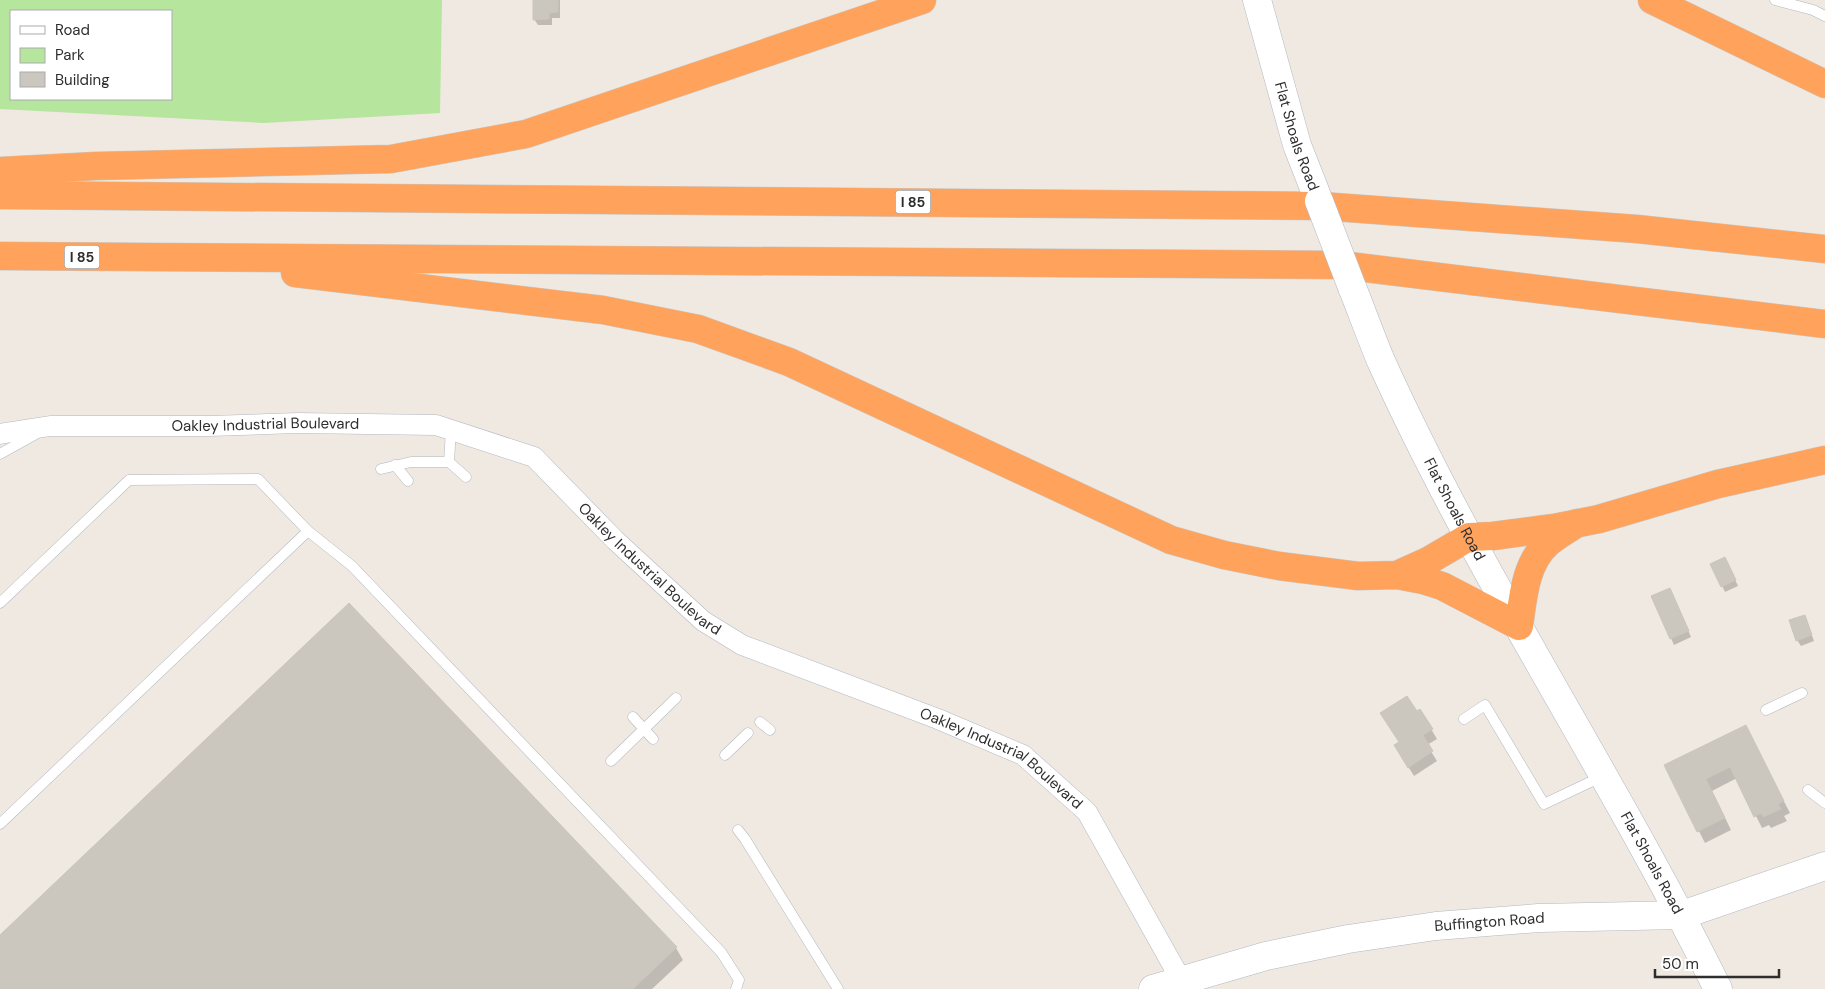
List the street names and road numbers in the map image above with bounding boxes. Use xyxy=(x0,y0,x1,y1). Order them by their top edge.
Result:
street label: Flat Shoals Road xyxy=(1270,80,1324,194)
road number: I 85 xyxy=(896,190,930,213)
road number: I 85 xyxy=(64,246,100,268)
street label: Oakley Industrial Boulevard xyxy=(171,413,359,436)
street label: Flat Shoals Road xyxy=(1419,455,1490,564)
street label: Oakley Industrial Boulevard xyxy=(574,498,725,640)
street label: Oakley Industrial Boulevard xyxy=(917,703,1087,814)
street label: Flat Shoals Road xyxy=(1616,808,1688,917)
street label: Buffington Road xyxy=(1434,908,1545,936)

